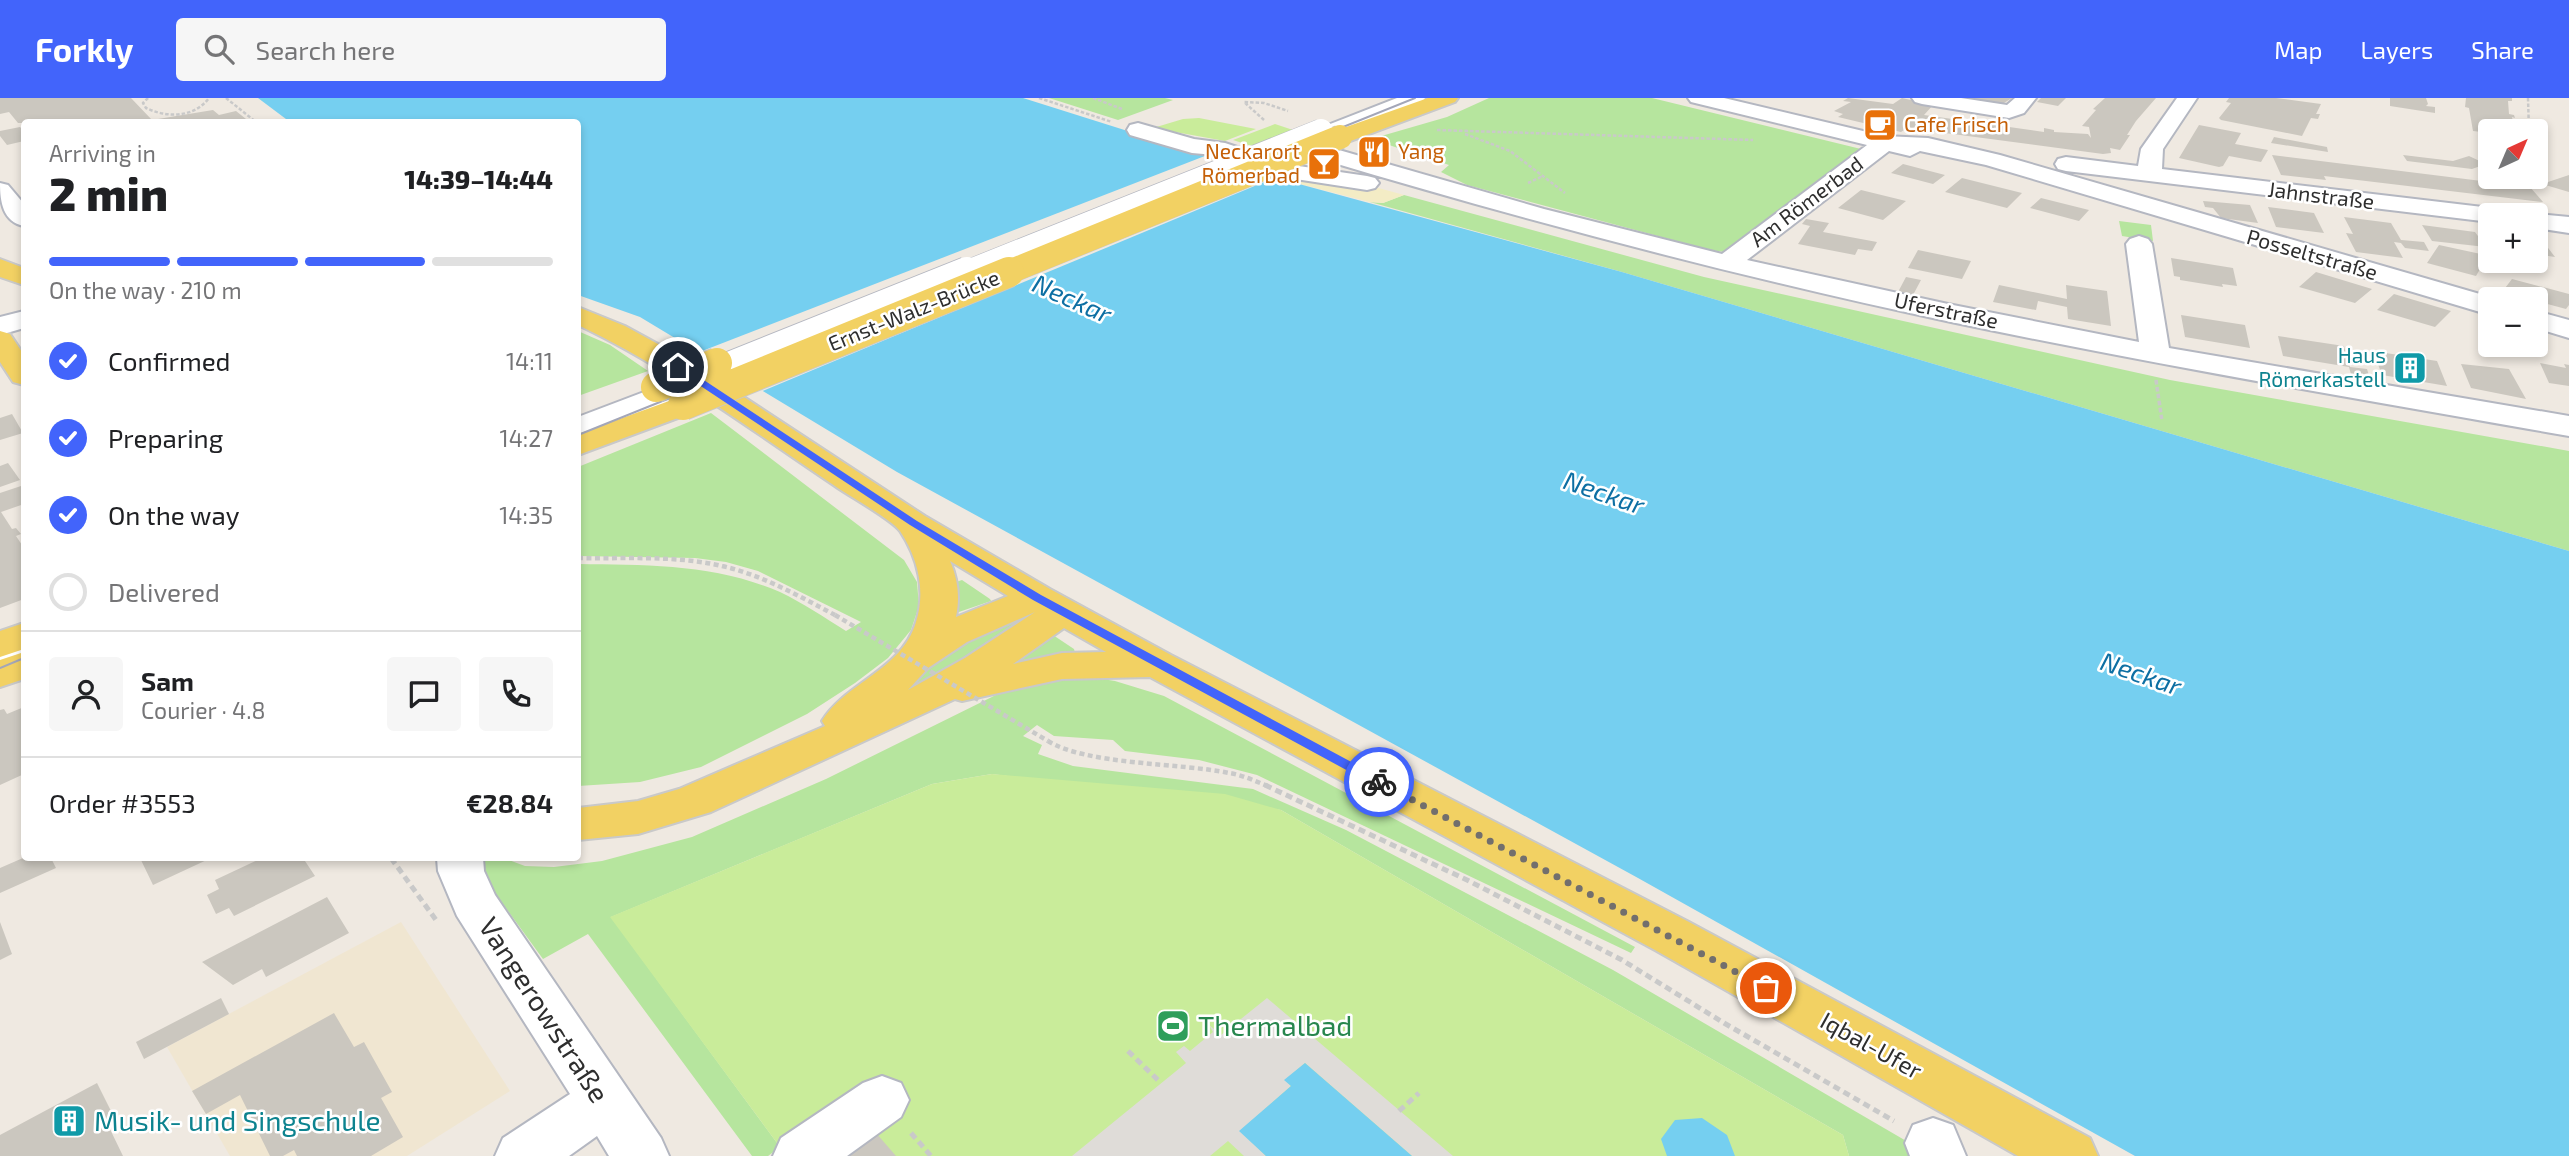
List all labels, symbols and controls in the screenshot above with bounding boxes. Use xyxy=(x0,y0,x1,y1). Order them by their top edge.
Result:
search box xyxy=(176,18,666,81)
text: Forkly xyxy=(35,29,134,69)
icon: search xyxy=(200,30,238,68)
text: Search here xyxy=(256,34,395,65)
text: Map xyxy=(2274,35,2322,64)
text: Layers xyxy=(2360,35,2433,64)
text: Share xyxy=(2471,35,2534,64)
cafe icon: Cafe Frisch xyxy=(1861,106,1899,144)
place label: Cafe Frisch xyxy=(1904,111,2009,136)
north arrow xyxy=(2478,119,2548,189)
map controls xyxy=(2478,119,2548,357)
restaurant icon: Yang xyxy=(1355,133,1393,171)
place label: Neckarort Römerbad xyxy=(1202,138,1300,187)
place label: Yang xyxy=(1398,138,1445,163)
text: Arriving in xyxy=(49,139,156,167)
bar icon: Neckarort Römerbad xyxy=(1305,145,1343,183)
street label: Am Römerbad xyxy=(1745,150,1867,251)
text: 14:39–14:44 xyxy=(404,163,553,194)
text: 2 min xyxy=(49,165,168,220)
street label: Jahnstraße xyxy=(2266,176,2376,213)
button: + xyxy=(2478,203,2548,273)
street label: Posseltstraße xyxy=(2244,223,2381,284)
street label: Ernst-Walz-Brücke xyxy=(824,264,1003,355)
water label: Neckar xyxy=(1028,266,1118,329)
text: On the way · 210 m xyxy=(49,276,242,304)
street label: Uferstraße xyxy=(1892,286,2001,333)
button: − xyxy=(2478,287,2548,357)
pin xyxy=(648,337,708,397)
icon: check xyxy=(49,342,87,380)
place label: Haus Römerkastell xyxy=(2258,342,2387,391)
text: Confirmed xyxy=(108,345,231,376)
text: 14:11 xyxy=(506,347,553,375)
icon: home xyxy=(659,348,697,386)
building icon: Haus Römerkastell xyxy=(2391,349,2429,387)
icon: check xyxy=(49,419,87,457)
text: Preparing xyxy=(108,422,223,453)
text: 14:27 xyxy=(500,424,553,452)
water label: Neckar xyxy=(1560,463,1650,520)
icon: check xyxy=(49,496,87,534)
text: On the way xyxy=(108,499,239,530)
text: 14:35 xyxy=(499,501,553,529)
text: Delivered xyxy=(108,576,220,607)
water label: Neckar xyxy=(2097,644,2187,701)
button: person xyxy=(49,657,123,731)
button: chat xyxy=(387,657,461,731)
button: phone xyxy=(479,657,553,731)
text: Sam xyxy=(141,665,194,696)
text: Courier · 4.8 xyxy=(141,696,265,724)
courier xyxy=(1344,747,1414,817)
icon: bike xyxy=(1360,763,1398,801)
text: Order #3553 xyxy=(49,787,196,818)
text: €28.84 xyxy=(466,787,553,818)
street label: Vangerowstraße xyxy=(472,911,617,1108)
pin xyxy=(1736,958,1796,1018)
icon: bag xyxy=(1747,969,1785,1007)
street label: Iqbal-Ufer xyxy=(1816,1005,1928,1085)
sports icon: Thermalbad xyxy=(1154,1007,1192,1045)
place label: Thermalbad xyxy=(1198,1008,1352,1042)
building icon: Musik- und Singschule xyxy=(50,1102,88,1140)
place label: Musik- und Singschule xyxy=(94,1103,381,1137)

